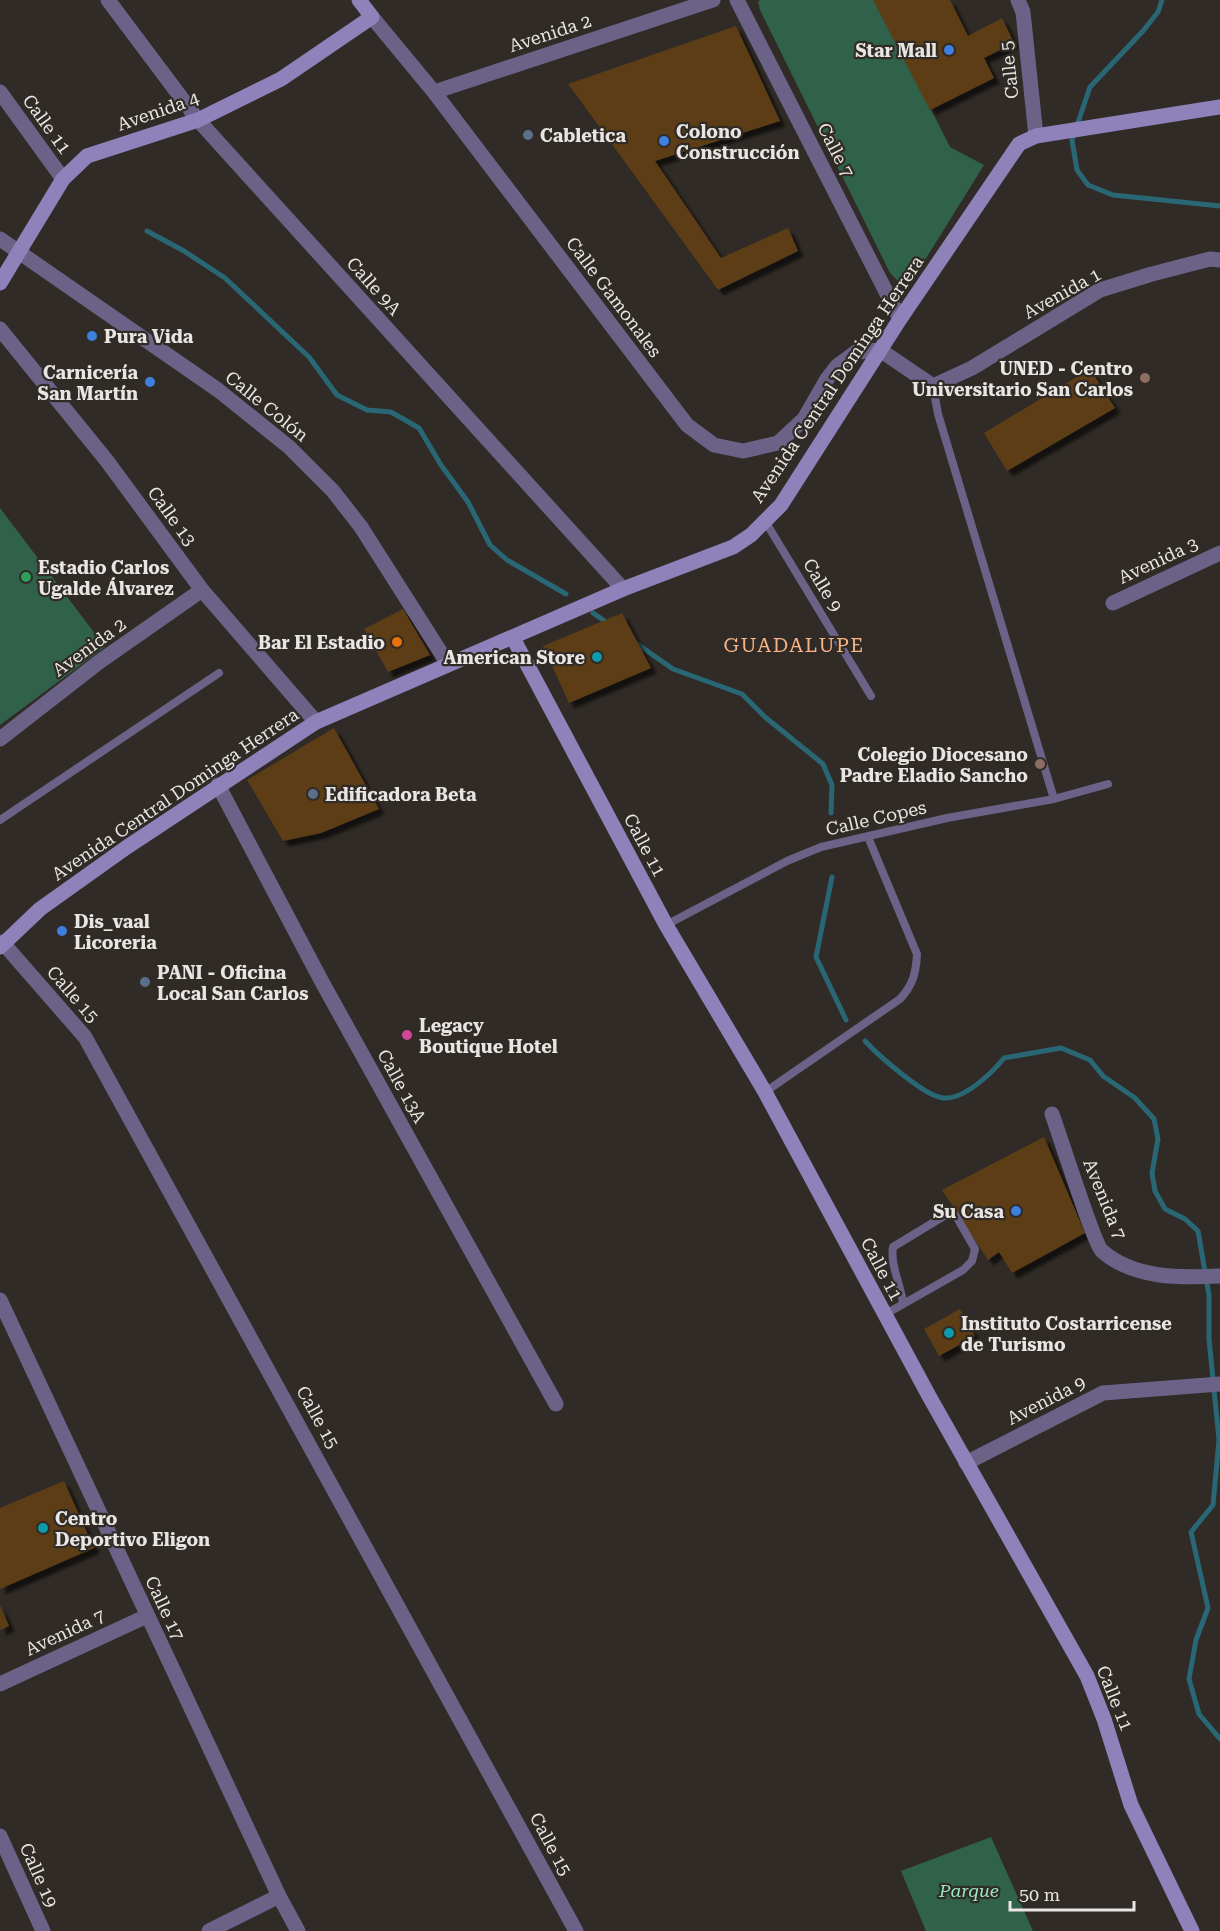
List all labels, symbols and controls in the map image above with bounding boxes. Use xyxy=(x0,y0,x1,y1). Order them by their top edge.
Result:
street label: Avenida 2 xyxy=(506,10,594,56)
place label: Star Mall xyxy=(855,40,937,61)
street label: Calle 5 xyxy=(996,40,1022,100)
marker: Star Mall xyxy=(942,43,956,57)
street label: Avenida 4 xyxy=(114,87,202,135)
street label: Calle 11 xyxy=(18,90,76,158)
street label: Calle 7 xyxy=(813,119,859,181)
place label: Colono Construcción xyxy=(676,121,800,163)
place label: Cabletica xyxy=(540,125,626,146)
marker: Cabletica xyxy=(521,128,535,142)
marker: Colono Construcción xyxy=(657,134,671,148)
street label: Calle Gamonales xyxy=(562,233,666,361)
street label: Avenida Central Dominga Herrera xyxy=(746,252,928,506)
street label: Calle 9A xyxy=(342,253,406,320)
street label: Avenida 1 xyxy=(1020,263,1104,323)
place label: Pura Vida xyxy=(104,326,194,347)
marker: Pura Vida xyxy=(85,329,99,343)
place label: UNED - Centro Universitario San Carlos xyxy=(912,358,1133,400)
place label: Carnicería San Martín xyxy=(38,362,138,404)
street label: Calle Colón xyxy=(221,366,313,446)
marker: UNED - Centro Universitario San Carlos xyxy=(1138,371,1152,385)
marker: Carnicería San Martín xyxy=(143,375,157,389)
street label: Calle 13 xyxy=(143,482,201,550)
street label: Avenida 3 xyxy=(1115,532,1201,588)
street label: Calle 9 xyxy=(799,555,847,615)
place label: Estadio Carlos Ugalde Álvarez xyxy=(38,557,173,599)
marker: Estadio Carlos Ugalde Álvarez xyxy=(19,570,33,584)
street label: Avenida 2 xyxy=(48,613,130,681)
place label: Bar El Estadio xyxy=(258,632,385,653)
district label: GUADALUPE xyxy=(723,633,865,657)
marker: Bar El Estadio xyxy=(390,635,404,649)
place label: American Store xyxy=(444,647,585,668)
marker: American Store xyxy=(590,650,604,664)
street label: Avenida Central Dominga Herrera xyxy=(48,703,302,885)
place label: Colegio Diocesano Padre Eladio Sancho xyxy=(840,744,1028,786)
marker: Colegio Diocesano Padre Eladio Sancho xyxy=(1033,757,1047,771)
place label: Edificadora Beta xyxy=(325,784,477,805)
marker: Edificadora Beta xyxy=(306,787,320,801)
street label: Calle Copes xyxy=(824,796,928,840)
street label: Calle 11 xyxy=(620,810,670,880)
place label: Dis_vaal Licoreria xyxy=(74,911,157,953)
marker: Dis_vaal Licoreria xyxy=(55,924,69,938)
street label: Calle 15 xyxy=(43,961,103,1027)
place label: PANI - Oficina Local San Carlos xyxy=(157,962,308,1004)
marker: PANI - Oficina Local San Carlos xyxy=(138,975,152,989)
place label: Legacy Boutique Hotel xyxy=(419,1015,558,1057)
marker: Legacy Boutique Hotel xyxy=(400,1028,414,1042)
street label: Calle 13A xyxy=(373,1046,431,1127)
street label: Avenida 7 xyxy=(1079,1156,1131,1242)
place label: Su Casa xyxy=(933,1201,1004,1222)
marker: Su Casa xyxy=(1009,1204,1023,1218)
street label: Calle 11 xyxy=(857,1234,907,1304)
place label: Instituto Costarricense de Turismo xyxy=(961,1313,1172,1355)
marker: Instituto Costarricense de Turismo xyxy=(942,1326,956,1340)
street label: Avenida 9 xyxy=(1003,1371,1089,1429)
street label: Calle 15 xyxy=(292,1382,344,1452)
place label: Centro Deportivo Eligon xyxy=(55,1508,210,1550)
marker: Centro Deportivo Eligon xyxy=(36,1521,50,1535)
street label: Calle 17 xyxy=(141,1573,189,1643)
street label: Avenida 7 xyxy=(22,1604,108,1660)
street label: Calle 11 xyxy=(1092,1662,1138,1734)
street label: Calle 15 xyxy=(526,1809,576,1879)
street label: Calle 19 xyxy=(15,1839,63,1911)
scale bar xyxy=(1010,1874,1134,1912)
park label: Parque xyxy=(938,1880,999,1901)
text: 50 m xyxy=(1019,1884,1060,1905)

